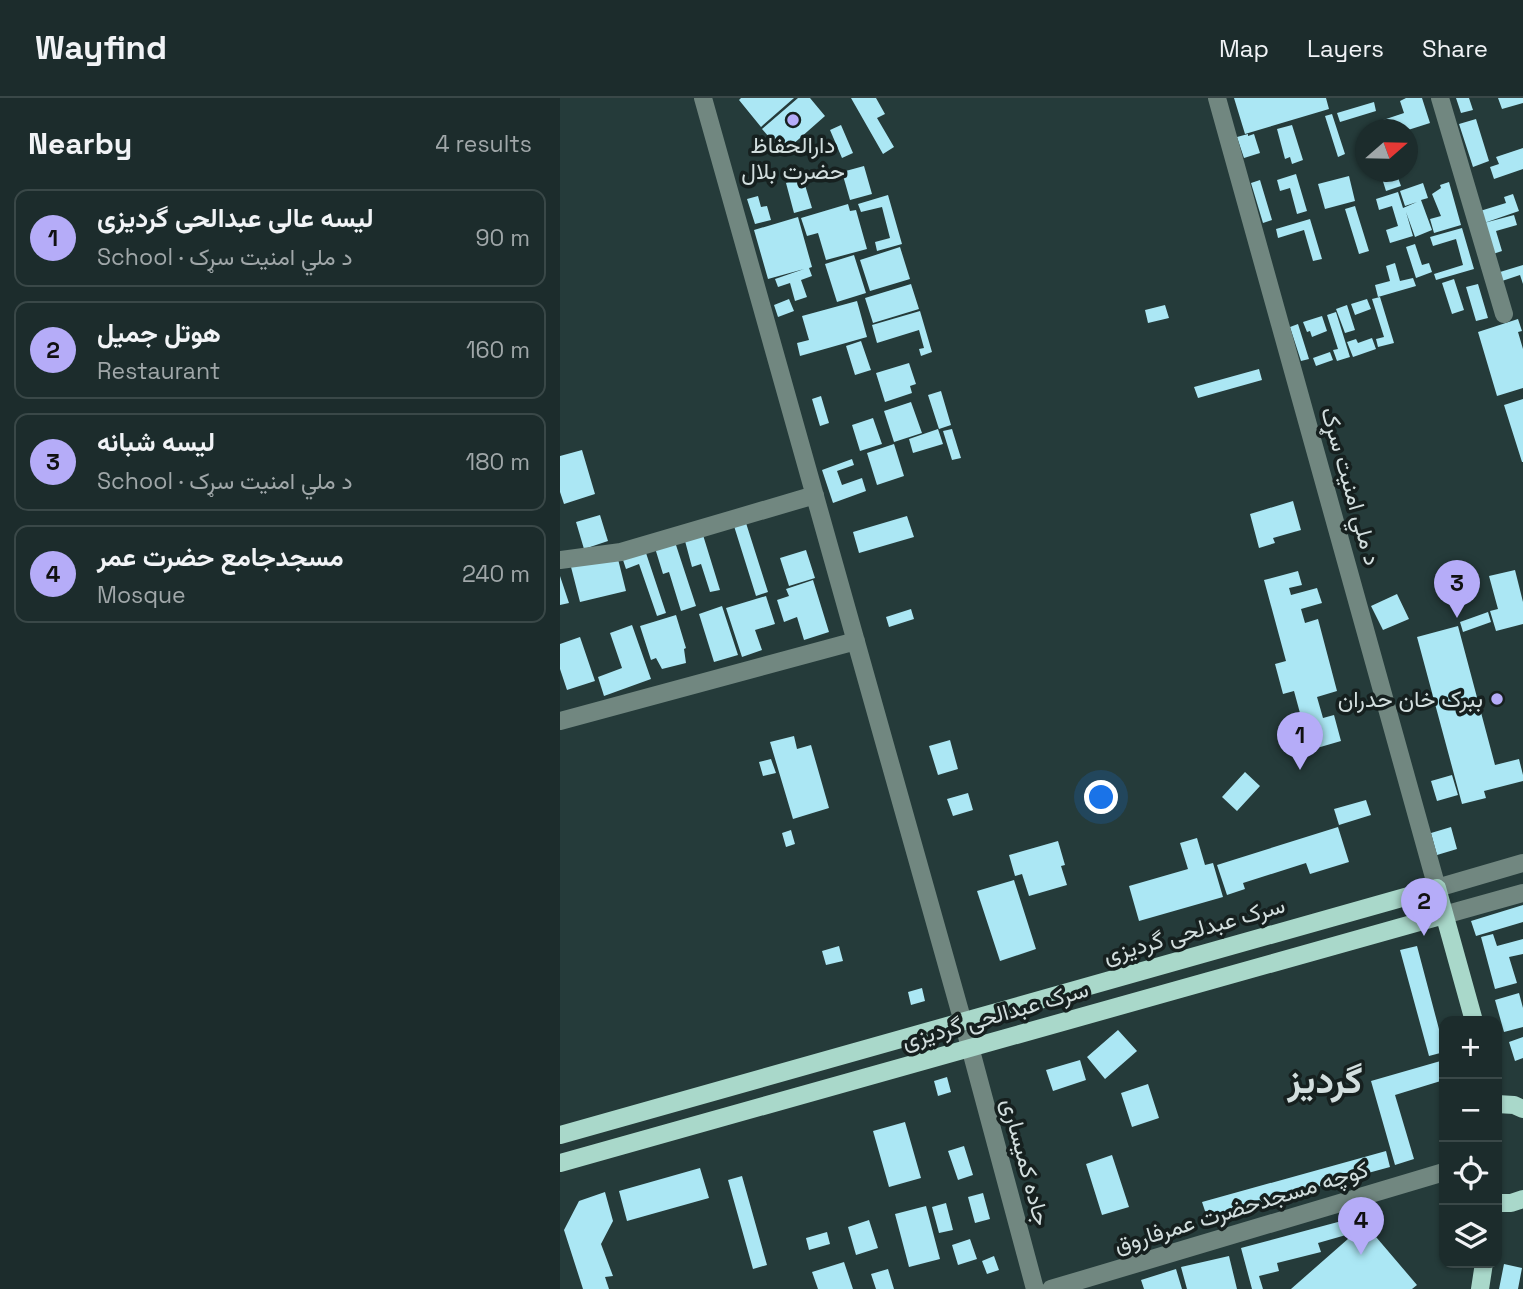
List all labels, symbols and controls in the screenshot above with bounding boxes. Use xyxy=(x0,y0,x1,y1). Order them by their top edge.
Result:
text: Wayfind xyxy=(35,27,167,69)
text: Map xyxy=(1219,33,1269,64)
text: Layers xyxy=(1307,33,1384,64)
text: Share xyxy=(1422,33,1488,64)
marker: دارالحفاظ حضرت بلال xyxy=(785,112,801,128)
north arrow xyxy=(1355,119,1418,182)
text: Nearby xyxy=(28,124,132,163)
text: 4 results xyxy=(435,129,532,159)
place label: دارالحفاظ حضرت بلال xyxy=(741,130,845,186)
text: لیسه عالی عبدالحی گردیزی xyxy=(97,201,373,235)
text: 1 xyxy=(48,223,58,253)
text: 90 m xyxy=(475,223,530,253)
text: School · د ملي امنیت سړک xyxy=(97,242,352,272)
text: هوتل جمیل xyxy=(97,316,221,350)
text: 2 xyxy=(46,335,60,365)
text: 160 m xyxy=(466,335,530,365)
text: Restaurant xyxy=(97,356,220,386)
street label: د ملي امنیت سړک xyxy=(1310,403,1388,570)
text: لیسه شبانه xyxy=(97,425,215,459)
text: 3 xyxy=(46,447,60,477)
text: 180 m xyxy=(466,447,530,477)
text: School · د ملي امنیت سړک xyxy=(97,466,352,496)
text: مسجدجامع حضرت عمر xyxy=(97,540,344,574)
text: 4 xyxy=(46,559,60,589)
text: 240 m xyxy=(462,559,530,589)
pin: 3 xyxy=(1434,560,1480,618)
text: Mosque xyxy=(97,580,186,610)
place label: ببرک خان حدران xyxy=(1338,684,1483,714)
marker: ببرک خان حدران xyxy=(1489,691,1505,707)
pin: 1 xyxy=(1277,712,1323,770)
your location xyxy=(1084,780,1118,814)
pin: 2 xyxy=(1401,878,1447,936)
street label: سرک عبدلحی گردیزی xyxy=(1100,890,1288,970)
street label: سرک عبدالحی گردیزی xyxy=(898,974,1092,1056)
map controls xyxy=(1439,1016,1502,1268)
button: + xyxy=(1439,1016,1502,1079)
district label: گردیز xyxy=(1287,1057,1362,1104)
button: − xyxy=(1439,1079,1502,1142)
street label: جاده کمیساری xyxy=(995,1095,1057,1229)
button: locate xyxy=(1439,1142,1502,1205)
street label: کوچه مسجدحضرت عمرفاروق xyxy=(1110,1154,1372,1261)
pin: 4 xyxy=(1338,1197,1384,1255)
button: layers xyxy=(1439,1205,1502,1268)

